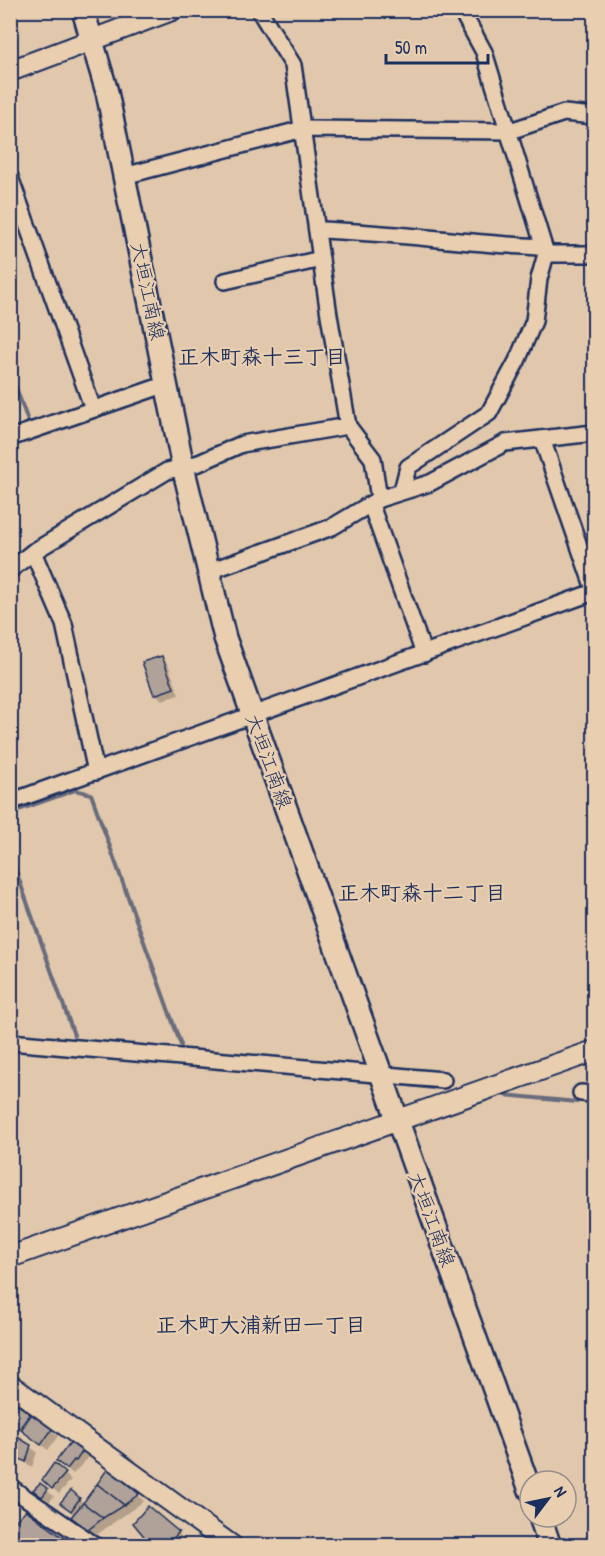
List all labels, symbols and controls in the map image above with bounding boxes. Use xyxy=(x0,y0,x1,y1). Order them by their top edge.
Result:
scale bar xyxy=(386,27,488,65)
text: 50 m xyxy=(395,35,427,60)
street label: 大垣江南線 xyxy=(125,239,172,343)
district label: 正木町森十三丁目 xyxy=(178,342,346,371)
street label: 大垣江南線 xyxy=(240,709,299,812)
district label: 正木町森十二丁目 xyxy=(338,878,506,907)
street label: 大垣江南線 xyxy=(403,1167,462,1270)
district label: 正木町大浦新田一丁目 xyxy=(156,1310,366,1339)
north arrow xyxy=(518,1469,578,1529)
text: N xyxy=(549,1482,573,1501)

